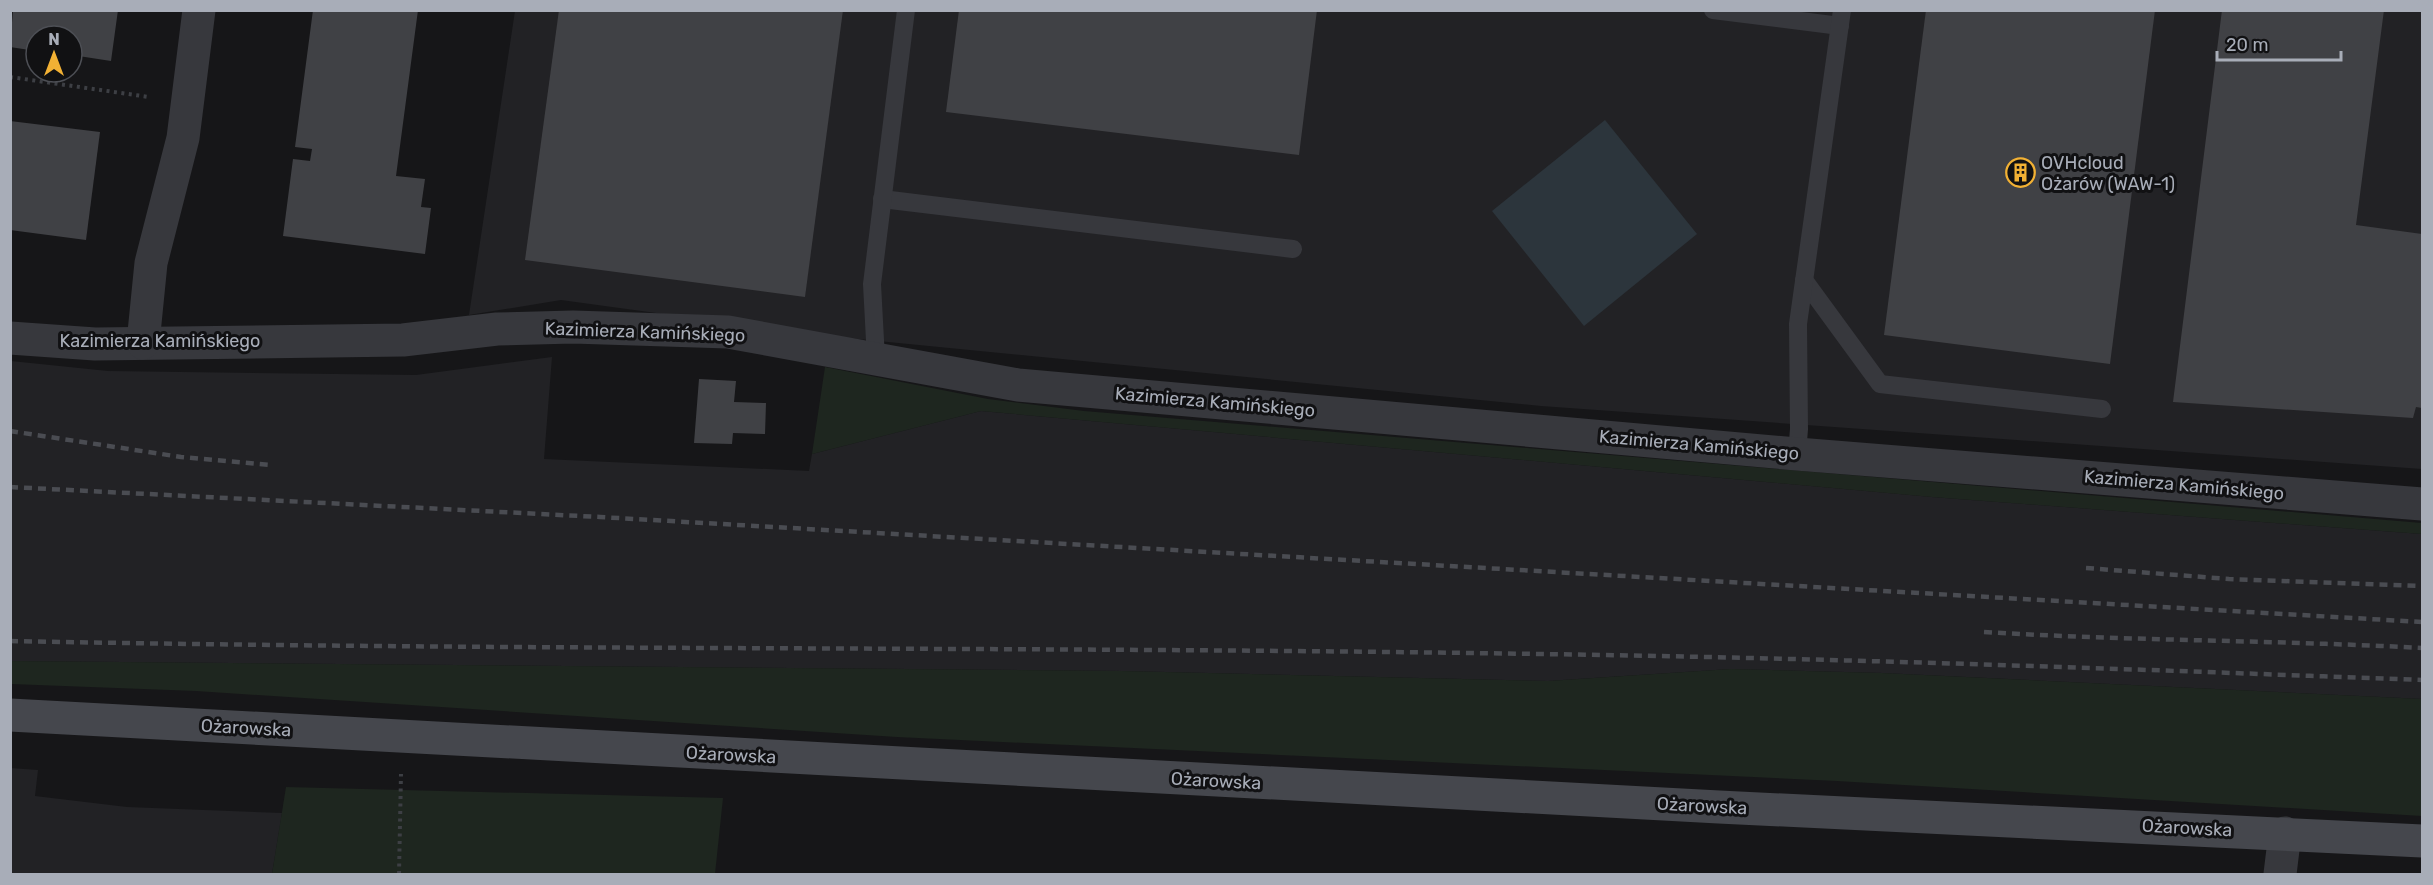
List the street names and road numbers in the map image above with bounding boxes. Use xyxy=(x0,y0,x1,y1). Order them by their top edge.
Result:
street label: Kazimierza Kamińskiego xyxy=(544,318,746,346)
street label: Kazimierza Kamińskiego xyxy=(60,330,260,352)
street label: Kazimierza Kamińskiego xyxy=(1114,382,1316,422)
street label: Kazimierza Kamińskiego xyxy=(1598,425,1800,465)
street label: Kazimierza Kamińskiego xyxy=(2083,465,2285,505)
street label: Ożarowska xyxy=(200,715,292,741)
street label: Ożarowska xyxy=(685,742,777,768)
street label: Ożarowska xyxy=(1170,768,1262,794)
street label: Ożarowska xyxy=(1656,793,1748,819)
street label: Ożarowska xyxy=(2141,815,2233,841)

